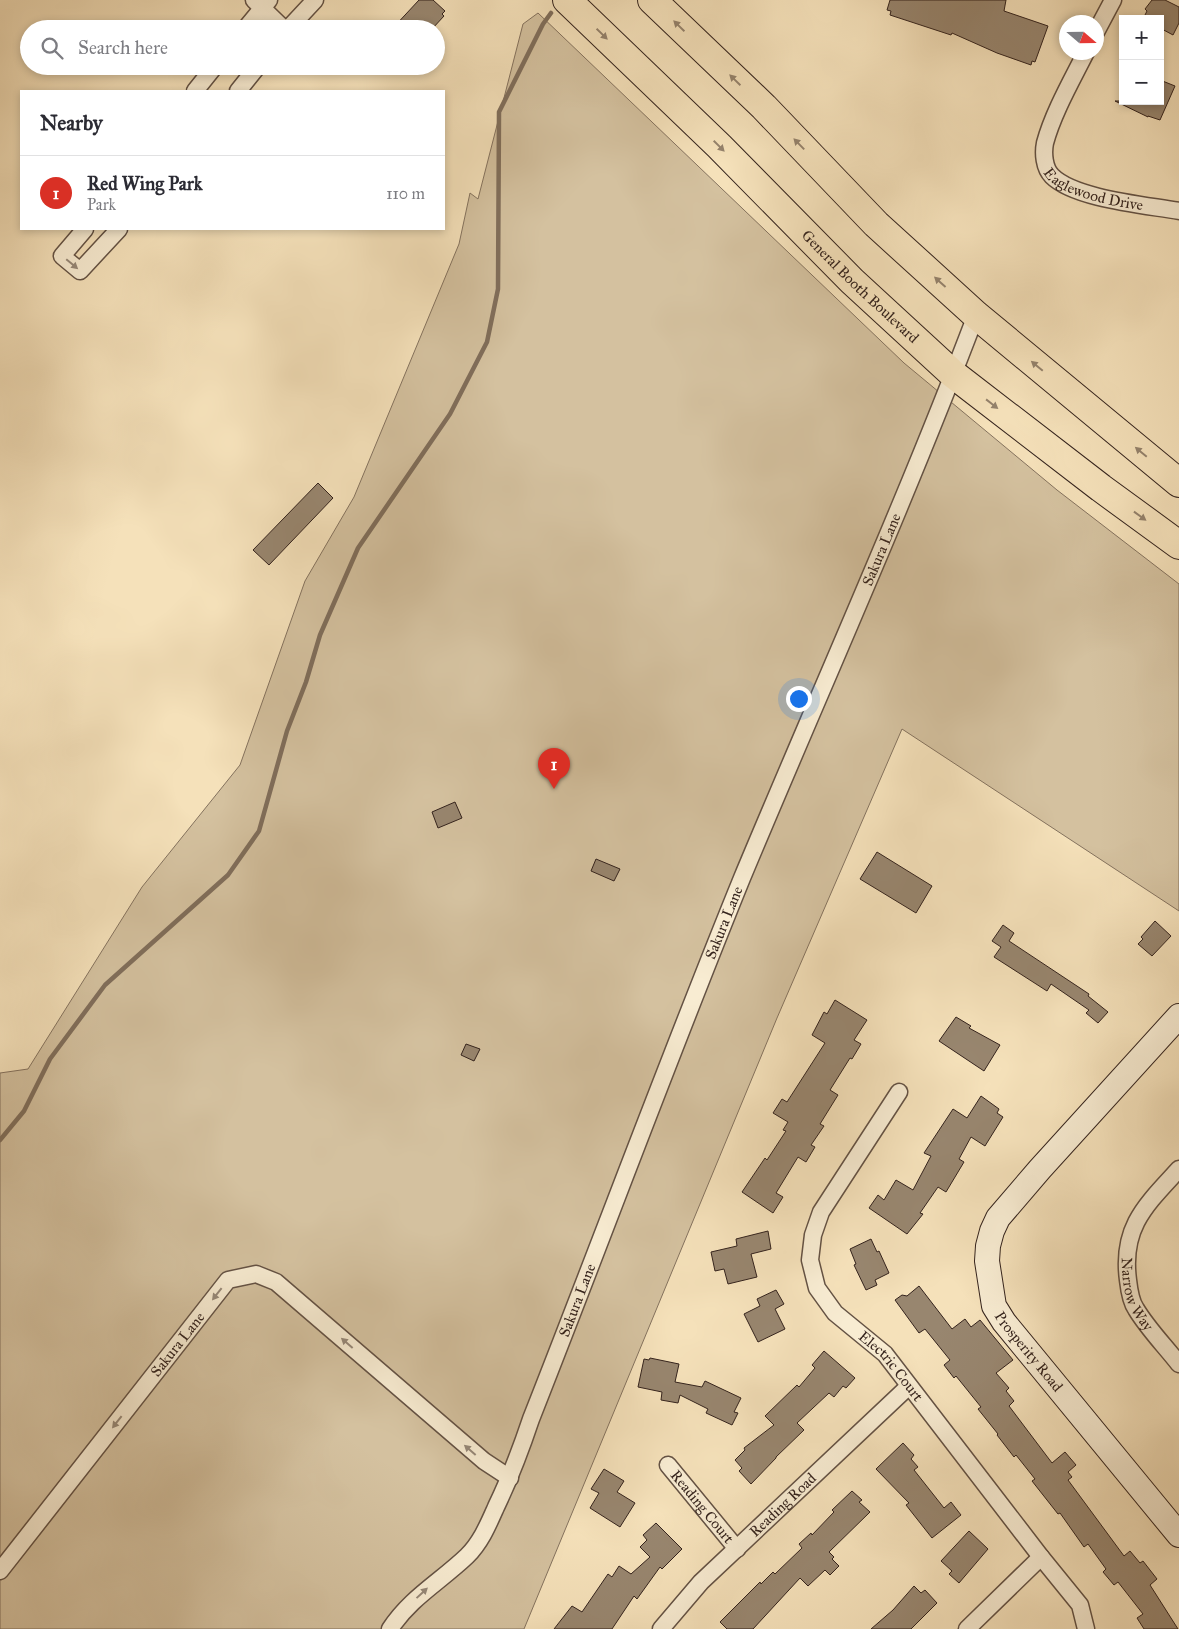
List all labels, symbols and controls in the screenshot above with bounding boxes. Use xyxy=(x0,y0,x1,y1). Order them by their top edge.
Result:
north arrow xyxy=(1059,15,1104,60)
map controls xyxy=(1119,15,1164,105)
button: + xyxy=(1119,15,1164,60)
search box xyxy=(20,20,445,75)
one-way arrow xyxy=(673,20,685,32)
one-way arrow xyxy=(596,28,608,40)
icon: search xyxy=(38,34,66,62)
text: Search here xyxy=(78,36,168,59)
button: − xyxy=(1119,60,1164,105)
one-way arrow xyxy=(730,74,742,86)
text: Nearby xyxy=(40,110,103,136)
one-way arrow xyxy=(793,138,805,150)
one-way arrow xyxy=(713,140,725,152)
street label: Eaglewood Drive xyxy=(1040,164,1144,214)
text: Red Wing Park xyxy=(87,172,203,195)
text: 1 xyxy=(53,184,59,203)
text: 110 m xyxy=(386,184,425,203)
text: Park xyxy=(87,195,116,214)
street label: General Booth Boulevard xyxy=(798,226,923,347)
one-way arrow xyxy=(66,258,78,269)
one-way arrow xyxy=(934,276,946,288)
one-way arrow xyxy=(1031,360,1044,371)
one-way arrow xyxy=(985,399,999,409)
one-way arrow xyxy=(1135,447,1148,458)
street label: Sakura Lane xyxy=(858,511,905,589)
one-way arrow xyxy=(1133,511,1147,521)
your location xyxy=(786,686,812,712)
pin: 1 xyxy=(538,748,570,789)
street label: Sakura Lane xyxy=(701,884,747,962)
street label: Narrow Way xyxy=(1118,1257,1158,1335)
street label: Sakura Lane xyxy=(555,1261,600,1339)
one-way arrow xyxy=(212,1287,222,1301)
street label: Sakura Lane xyxy=(147,1308,208,1380)
street label: Prosperity Road xyxy=(991,1308,1067,1396)
street label: Electric Court xyxy=(855,1327,928,1406)
one-way arrow xyxy=(341,1338,354,1349)
one-way arrow xyxy=(112,1415,122,1429)
one-way arrow xyxy=(464,1444,477,1455)
street label: Reading Court xyxy=(667,1466,738,1548)
street label: Reading Road xyxy=(746,1469,820,1541)
one-way arrow xyxy=(416,1587,428,1599)

